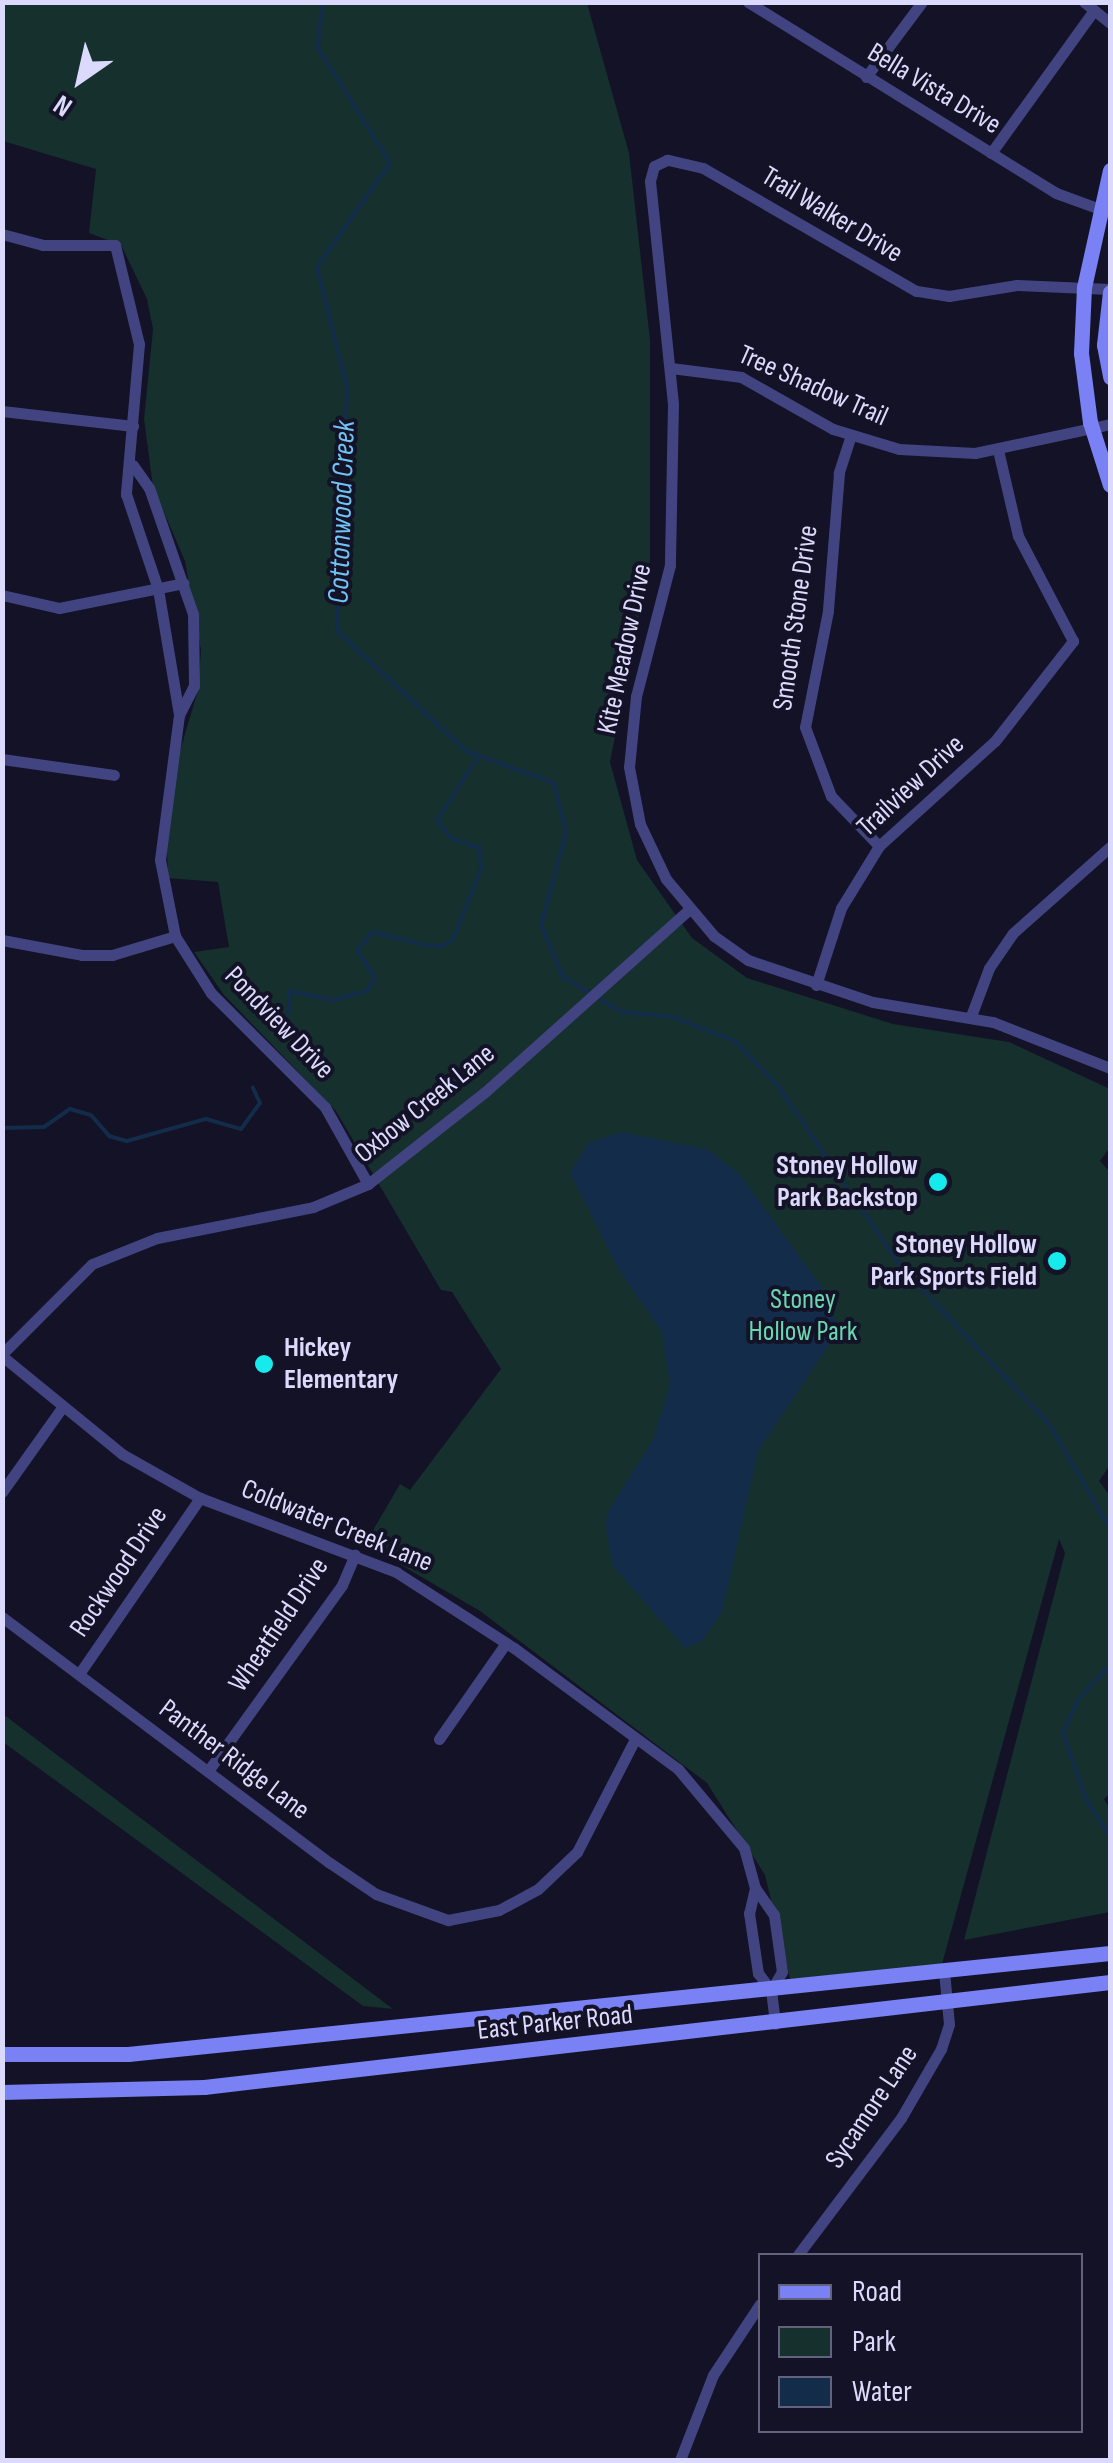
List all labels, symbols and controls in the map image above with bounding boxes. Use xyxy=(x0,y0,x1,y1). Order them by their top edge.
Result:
north arrow xyxy=(30,30,130,130)
street label: Bella Vista Drive xyxy=(861,36,1007,142)
text: N xyxy=(48,87,78,123)
street label: Trail Walker Drive xyxy=(755,160,909,270)
street label: Tree Shadow Trail xyxy=(733,338,893,434)
water label: Cottonwood Creek xyxy=(321,420,363,604)
street label: Smooth Stone Drive xyxy=(766,523,826,713)
street label: Kite Meadow Drive xyxy=(591,561,659,737)
street label: Trailview Drive xyxy=(850,728,972,844)
street label: Pondview Drive xyxy=(217,960,341,1086)
street label: Oxbow Creek Lane xyxy=(348,1037,502,1171)
place label: Stoney Hollow Park Backstop xyxy=(776,1149,918,1215)
marker: Stoney Hollow Park Backstop xyxy=(927,1171,949,1193)
place label: Stoney Hollow Park Sports Field xyxy=(871,1228,1037,1294)
marker: Stoney Hollow Park Sports Field xyxy=(1046,1250,1068,1272)
park label: Stoney Hollow Park xyxy=(749,1283,857,1349)
place label: Hickey Elementary xyxy=(284,1331,398,1397)
marker: Hickey Elementary xyxy=(253,1353,275,1375)
street label: Coldwater Creek Lane xyxy=(237,1472,437,1580)
street label: Rockwood Drive xyxy=(63,1500,175,1644)
street label: Wheatfield Drive xyxy=(222,1552,336,1698)
street label: Panther Ridge Lane xyxy=(152,1693,316,1827)
street label: East Parker Road xyxy=(476,1998,634,2048)
street label: Sycamore Lane xyxy=(819,2039,925,2175)
legend xyxy=(758,2253,1083,2433)
text: Road xyxy=(852,2274,902,2310)
text: Park xyxy=(852,2324,896,2360)
text: Water xyxy=(852,2374,912,2410)

